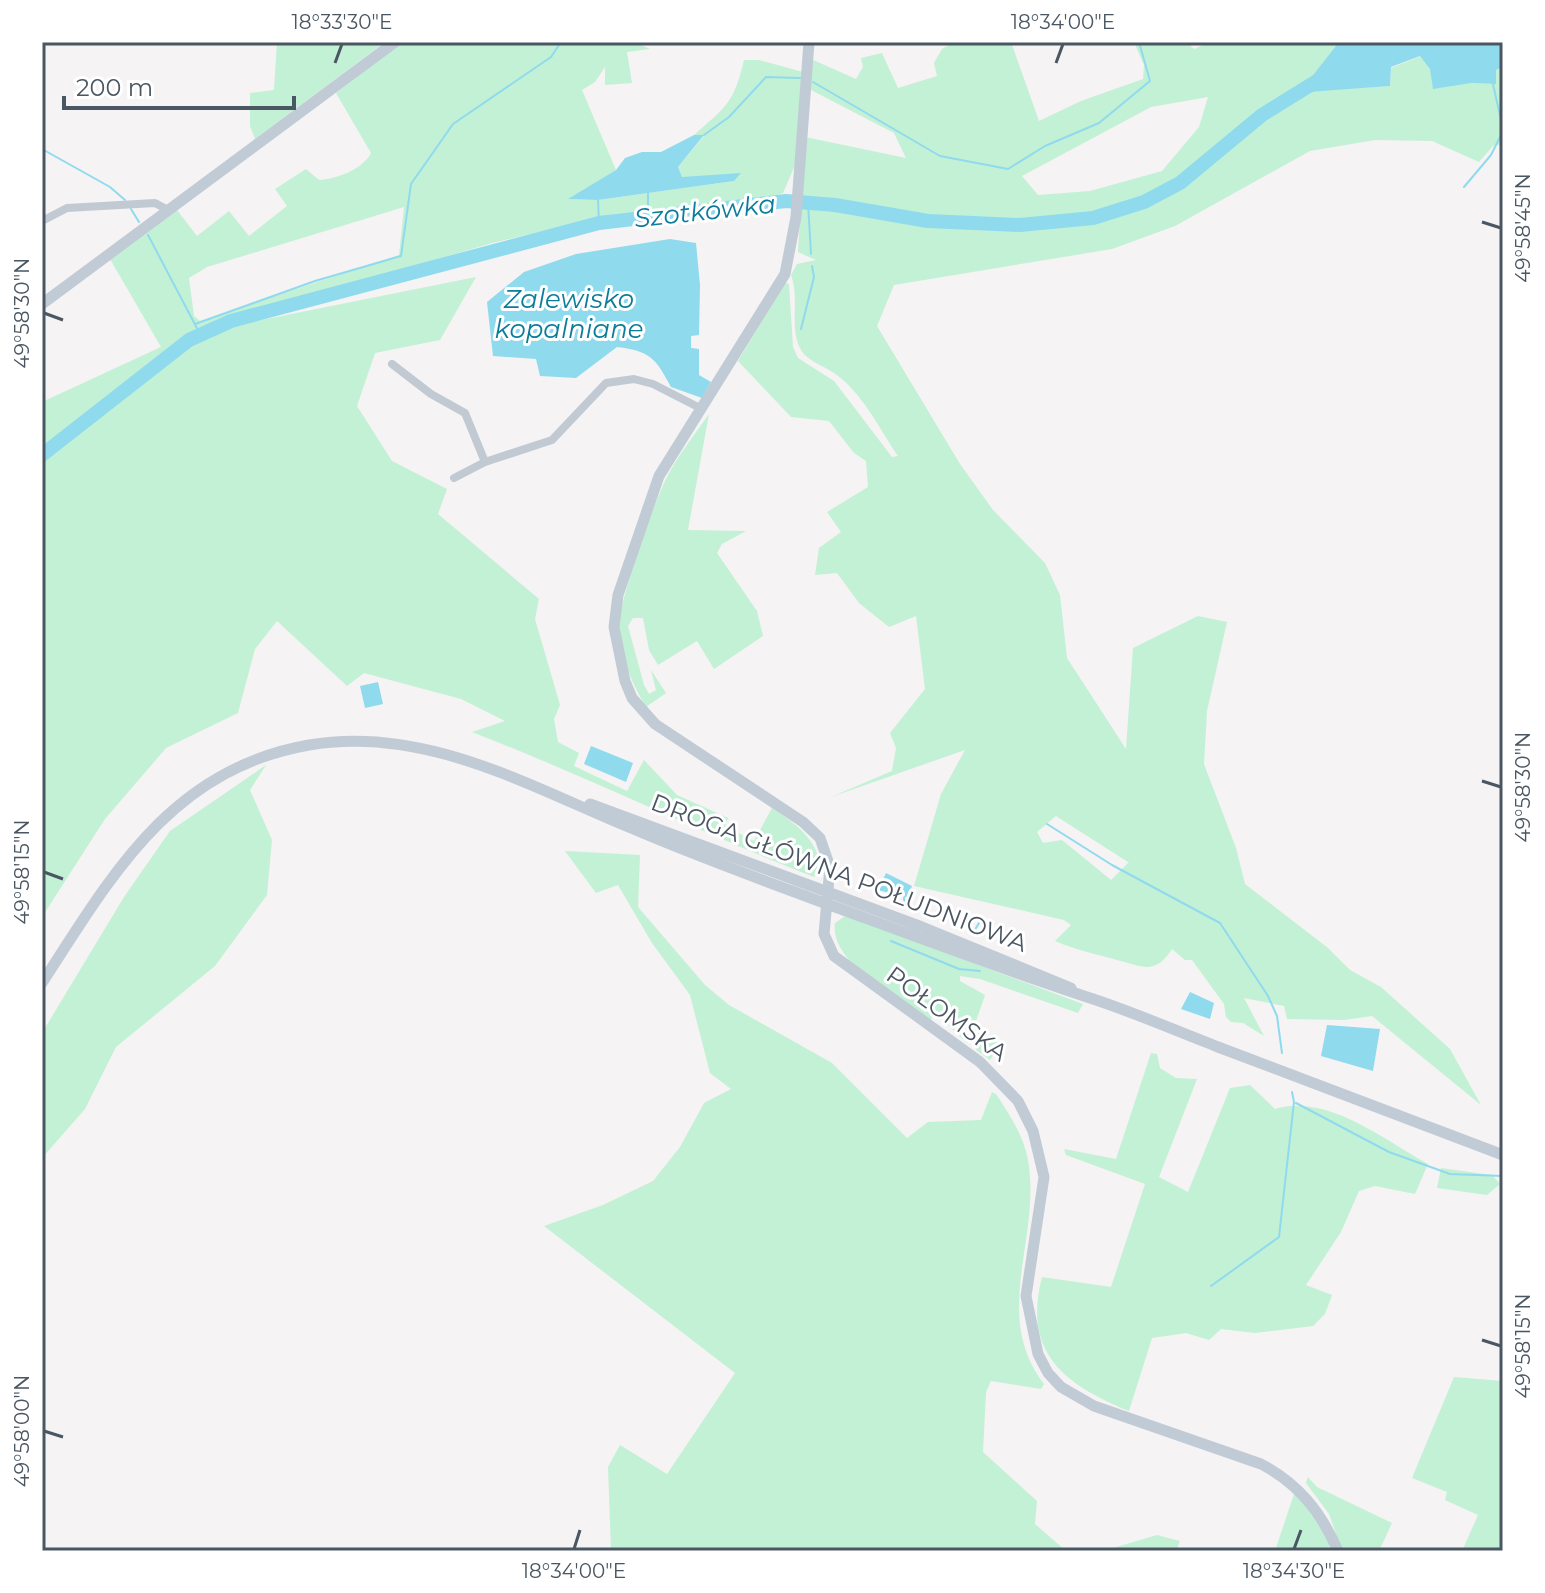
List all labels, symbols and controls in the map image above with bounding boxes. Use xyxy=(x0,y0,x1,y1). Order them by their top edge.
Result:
text: 18°33'30"E xyxy=(292,10,392,34)
text: 18°34'00"E xyxy=(1011,10,1115,34)
scale bar xyxy=(64,60,294,110)
text: 200 m xyxy=(76,73,153,102)
text: 49°58'45"N xyxy=(1511,173,1535,283)
water label: Szotkówka xyxy=(633,188,777,234)
text: 49°58'30"N xyxy=(10,258,34,368)
water label: Zalewisko kopalniane xyxy=(495,283,643,345)
text: 49°58'30"N xyxy=(1511,732,1535,842)
street label: DROGA GŁÓWNA POŁUDNIOWA xyxy=(647,787,1032,958)
text: 49°58'15"N xyxy=(10,819,34,925)
street label: POŁOMSKA xyxy=(881,960,1014,1068)
text: 49°58'15"N xyxy=(1511,1293,1535,1399)
text: 49°58'00"N xyxy=(10,1375,34,1487)
text: 18°34'00"E xyxy=(522,1559,626,1583)
text: 18°34'30"E xyxy=(1243,1559,1345,1583)

